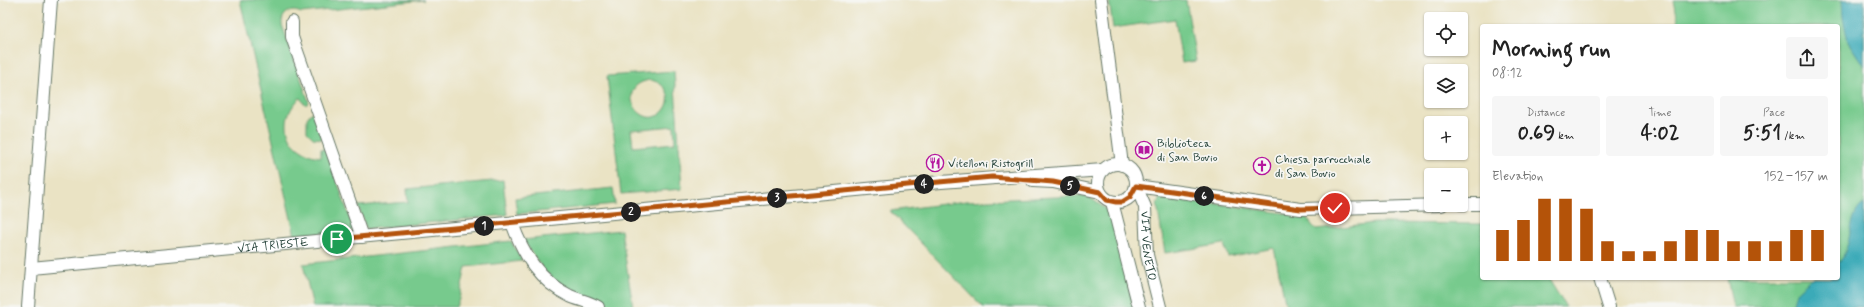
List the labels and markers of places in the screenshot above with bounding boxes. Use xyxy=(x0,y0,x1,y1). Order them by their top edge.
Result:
place label: Biblioteca di San Bovio xyxy=(1157,136,1218,166)
library icon: Biblioteca di San Bovio xyxy=(1134,140,1154,160)
place label: Chiesa parrocchiale di San Bovio xyxy=(1275,152,1371,182)
restaurant icon: Vitelloni Ristogrill xyxy=(925,153,945,173)
place label: Vitelloni Ristogrill xyxy=(948,156,1034,172)
church icon: Chiesa parrocchiale di San Bovio xyxy=(1252,156,1272,176)
pin: 4 xyxy=(914,174,934,194)
pin: 5 xyxy=(1060,176,1080,196)
pin: 6 xyxy=(1194,186,1214,206)
pin: 3 xyxy=(767,188,787,208)
pin xyxy=(1318,191,1352,225)
pin: 2 xyxy=(621,202,641,222)
pin: 1 xyxy=(474,216,494,236)
pin xyxy=(320,222,354,256)

